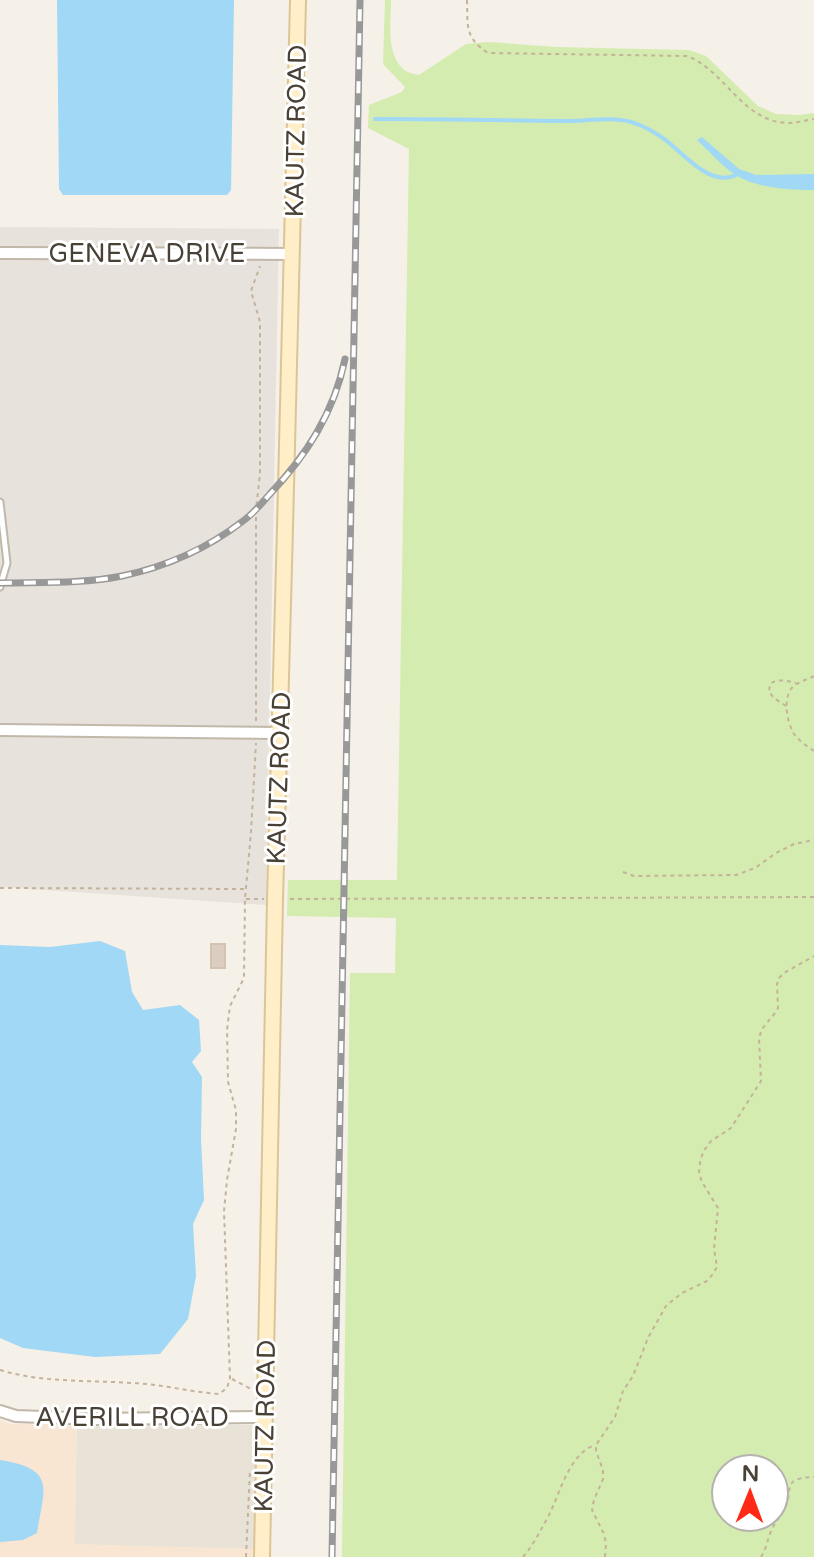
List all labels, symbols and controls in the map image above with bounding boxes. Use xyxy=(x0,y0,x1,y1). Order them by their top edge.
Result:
street label: KAUTZ ROAD xyxy=(279,44,313,218)
street label: GENEVA DRIVE xyxy=(49,238,245,269)
street label: KAUTZ ROAD xyxy=(260,691,298,865)
street label: KAUTZ ROAD xyxy=(248,1339,282,1513)
street label: AVERILL ROAD xyxy=(35,1402,229,1433)
north arrow xyxy=(710,1453,790,1533)
text: N xyxy=(741,1461,759,1487)

